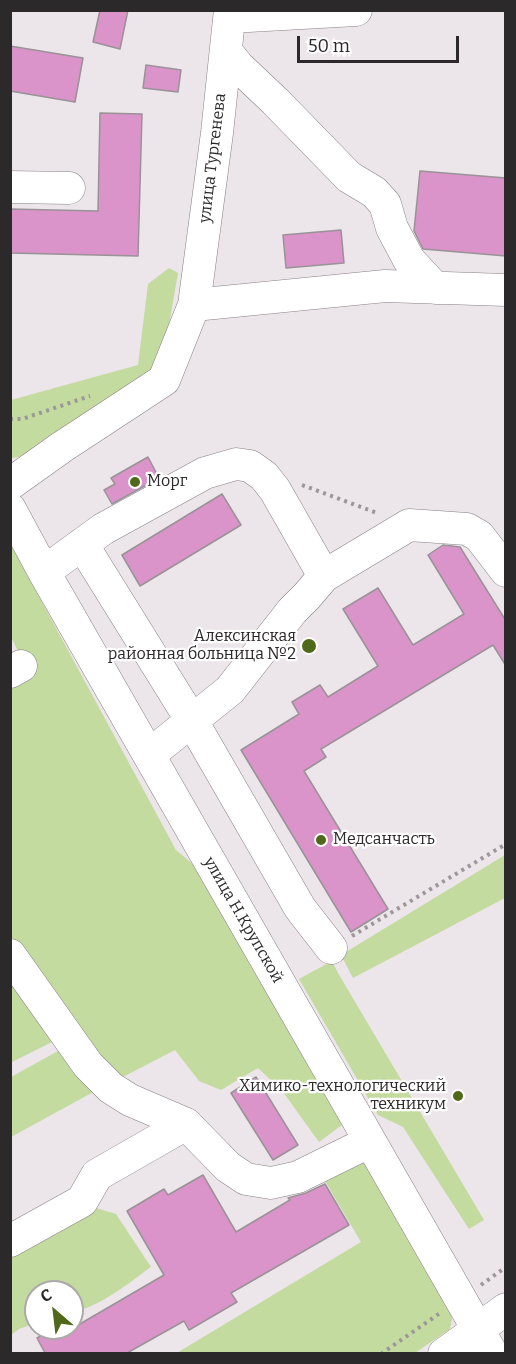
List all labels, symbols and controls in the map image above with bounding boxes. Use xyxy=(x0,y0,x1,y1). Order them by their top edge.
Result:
scale bar xyxy=(300,24,462,62)
text: 50 m xyxy=(308,35,350,57)
street label: улица Тургенева xyxy=(196,92,230,224)
place label: Морг xyxy=(147,472,187,492)
marker: Морг xyxy=(128,475,142,489)
place label: Алексинская районная больница №2 xyxy=(108,627,296,665)
marker: Алексинская районная больница №2 xyxy=(300,637,318,655)
place label: Медсанчасть xyxy=(333,830,435,850)
marker: Медсанчасть xyxy=(314,833,328,847)
street label: улица Н.Крупской xyxy=(199,854,287,986)
place label: Химико-технологический техникум xyxy=(239,1077,446,1115)
marker: Химико-технологический техникум xyxy=(451,1089,465,1103)
north arrow xyxy=(24,1280,84,1340)
text: С xyxy=(37,1285,55,1306)

